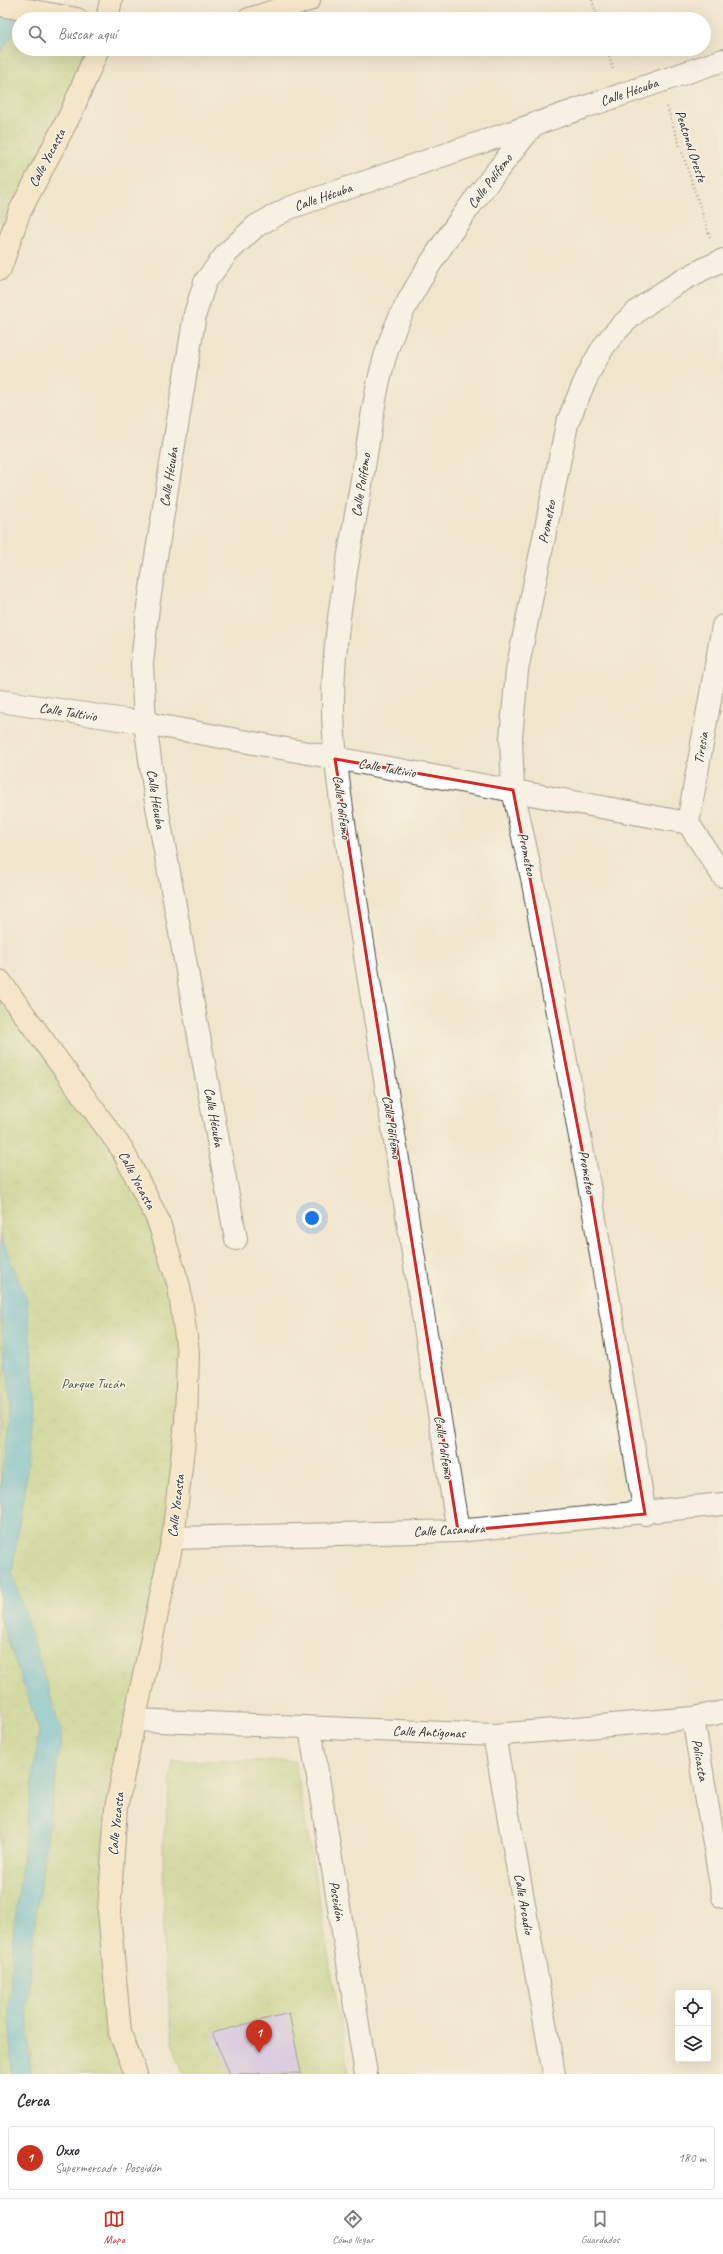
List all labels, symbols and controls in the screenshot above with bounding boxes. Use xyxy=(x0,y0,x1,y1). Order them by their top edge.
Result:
search box xyxy=(12,12,711,56)
icon: search xyxy=(26,23,48,45)
text: Buscar aquí xyxy=(58,25,117,44)
street label: Calle Hécuba xyxy=(598,74,661,110)
street label: Peatonal Oreste xyxy=(671,108,711,185)
street label: Calle Yocasta xyxy=(25,125,70,190)
street label: Calle Polifemo xyxy=(464,150,517,212)
street label: Calle Hécuba xyxy=(292,179,355,215)
street label: Calle Hécuba xyxy=(156,445,182,508)
street label: Calle Polifemo xyxy=(348,451,375,518)
street label: Prometeo xyxy=(534,498,560,545)
street label: Calle Taltivio xyxy=(38,699,99,725)
street label: Tiresia xyxy=(690,730,712,765)
street label: Calle Taltivio xyxy=(357,755,418,782)
street label: Calle Hécuba xyxy=(143,768,169,831)
street label: Calle Polifemo xyxy=(329,774,355,841)
street label: Prometeo xyxy=(514,831,540,878)
street label: Calle Hécuba xyxy=(200,1086,228,1149)
street label: Calle Polifemo xyxy=(379,1094,406,1161)
street label: Calle Yocasta xyxy=(115,1148,160,1213)
street label: Prometeo xyxy=(575,1149,599,1196)
your location xyxy=(302,1208,322,1228)
park label: Parque Tucán xyxy=(61,1375,125,1392)
street label: Calle Polifemo xyxy=(431,1414,458,1481)
street label: Calle Yocasta xyxy=(164,1472,188,1538)
street label: Calle Casandra xyxy=(413,1520,486,1540)
street label: Calle Antígonas xyxy=(392,1722,467,1742)
street label: Policasta xyxy=(688,1738,712,1783)
street label: Calle Yocasta xyxy=(104,1790,128,1856)
street label: Calle Arcadio xyxy=(510,1872,538,1938)
street label: Poseidón xyxy=(325,1880,349,1923)
map controls xyxy=(675,1990,711,2062)
button: locate xyxy=(675,1990,711,2026)
pin: 1 xyxy=(246,2020,272,2053)
button: layers xyxy=(675,2026,711,2062)
text: Cerca xyxy=(16,2090,49,2111)
text: Oxxo xyxy=(55,2141,79,2160)
text: 1 xyxy=(27,2150,33,2166)
text: 180 m xyxy=(678,2150,706,2166)
text: Supermercado · Poseidón xyxy=(55,2160,161,2176)
tab: Mapa xyxy=(103,2208,125,2246)
tab: Cómo llegar xyxy=(332,2208,374,2246)
tab: Guardados xyxy=(581,2208,620,2246)

